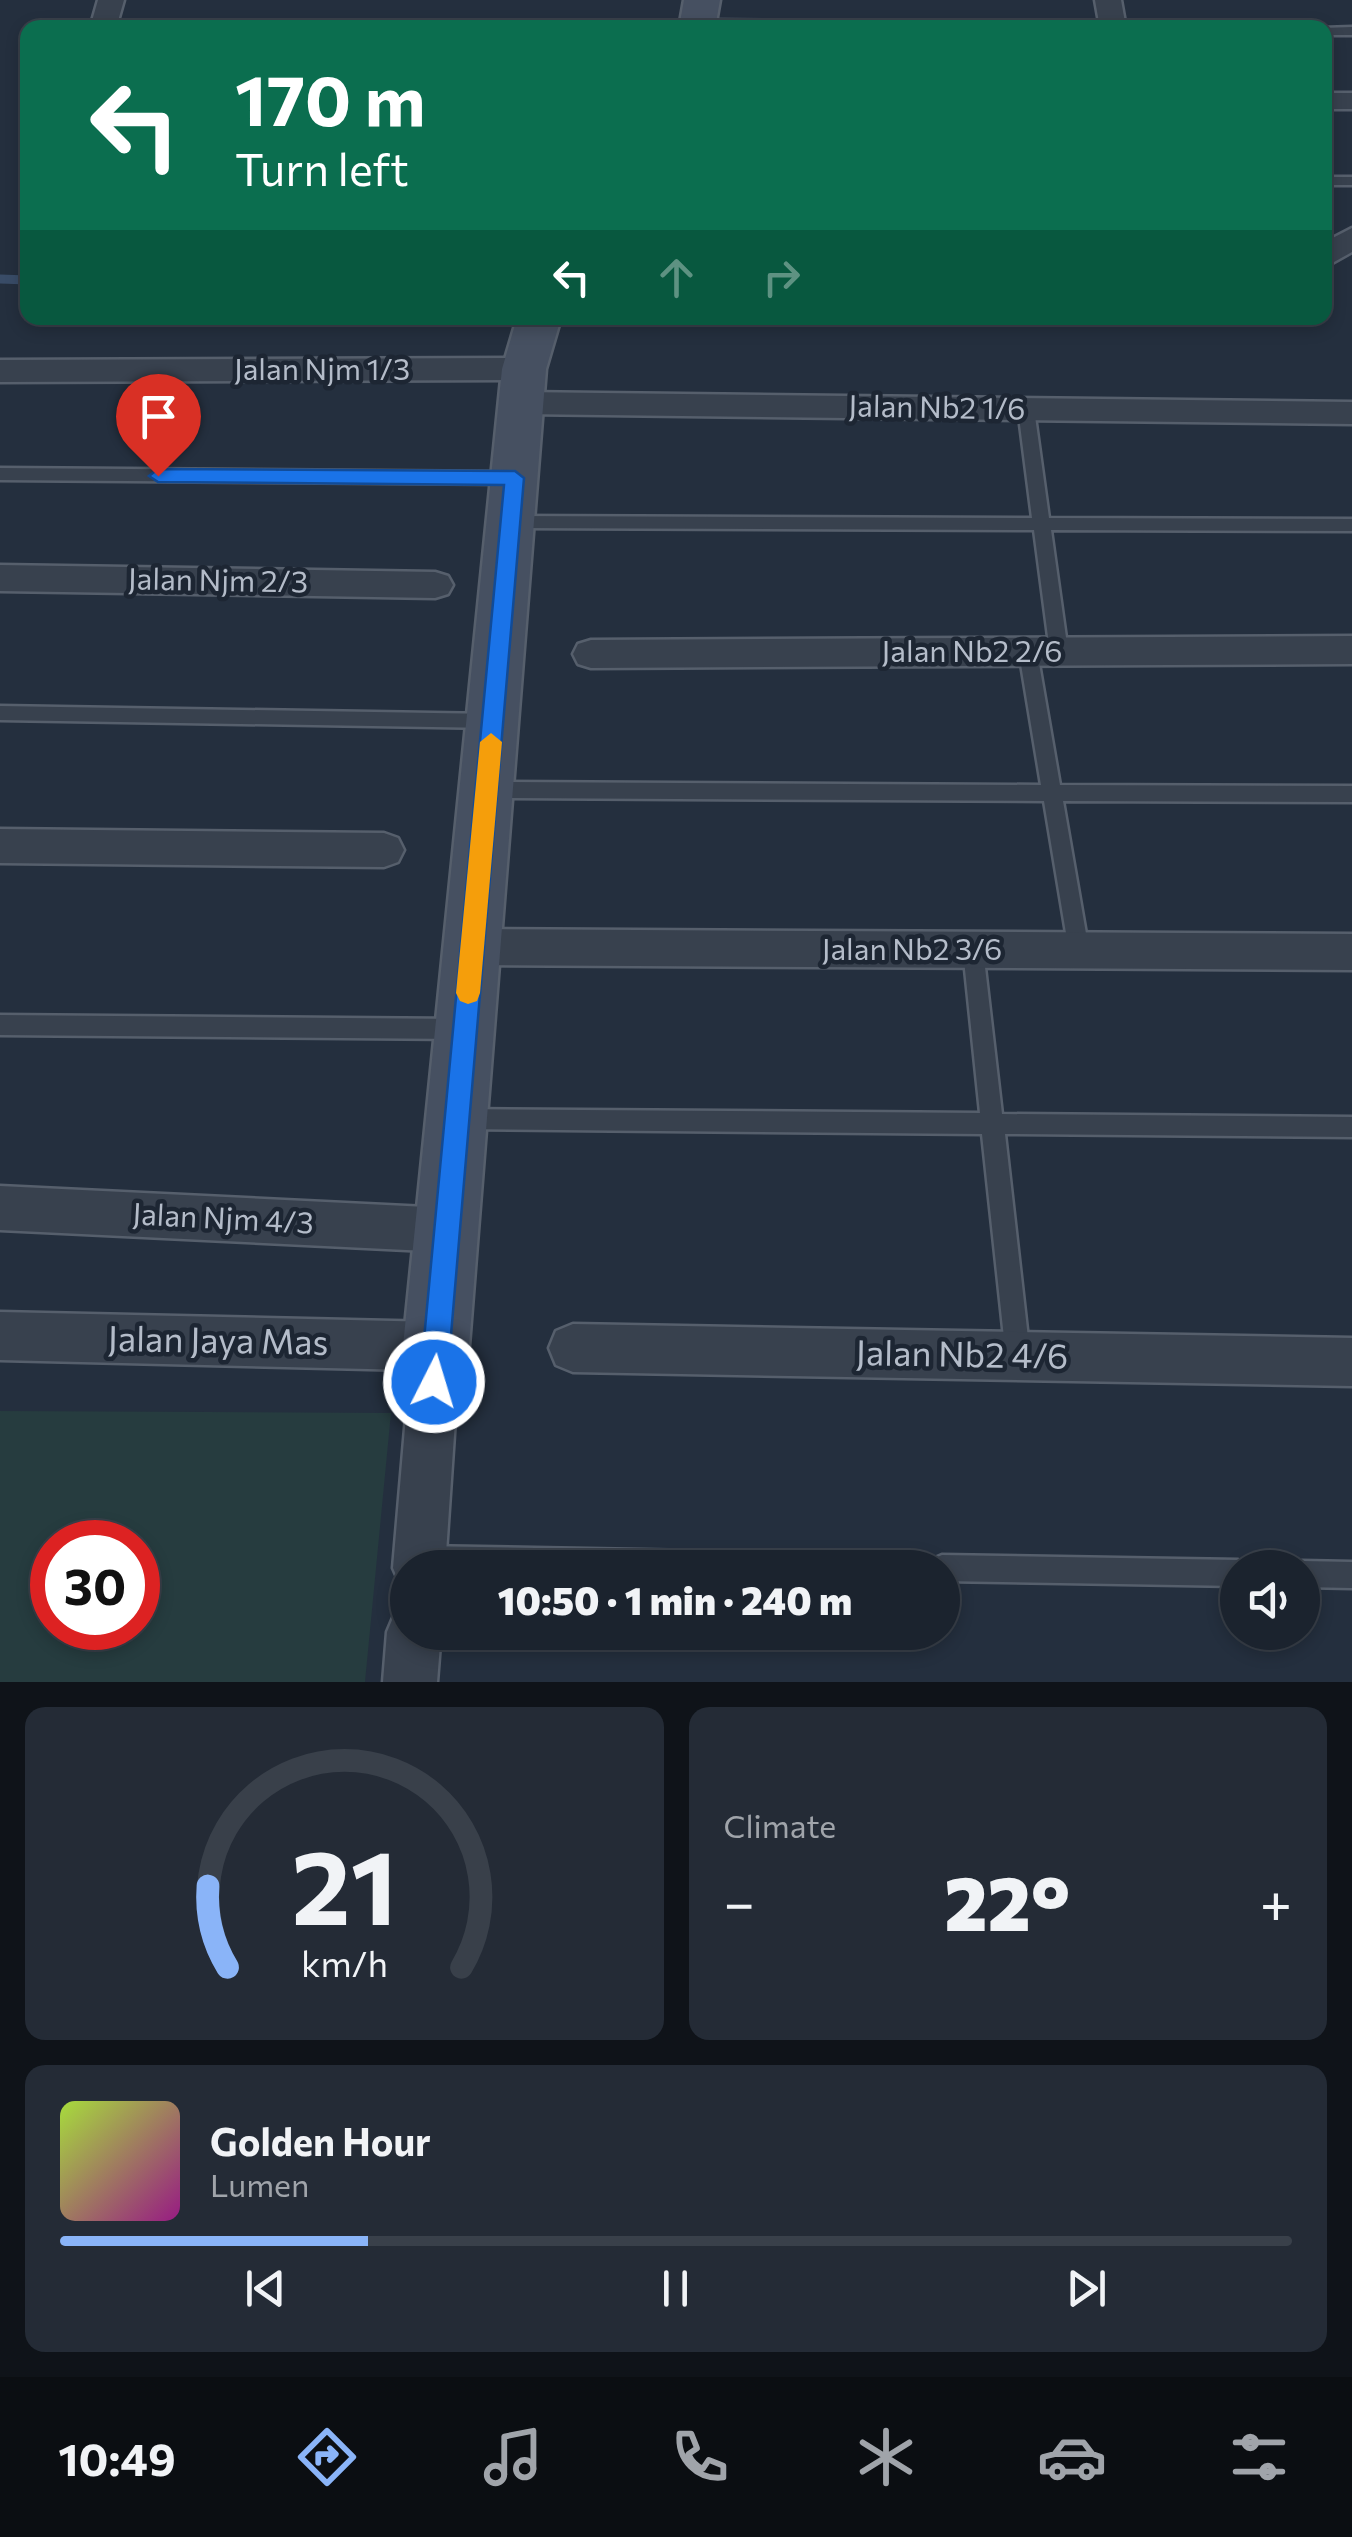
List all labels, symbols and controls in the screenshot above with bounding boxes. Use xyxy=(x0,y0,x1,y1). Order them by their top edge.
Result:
text: 170 m xyxy=(235,55,426,140)
icon: left xyxy=(70,60,200,190)
text: Turn left xyxy=(235,140,409,195)
icon: left xyxy=(544,250,599,305)
icon: ahead xyxy=(649,250,704,305)
icon: right xyxy=(754,250,809,305)
street label: Jalan Njm 1/3 xyxy=(234,349,410,386)
pin xyxy=(116,374,201,477)
street label: Jalan Nb2 1/6 xyxy=(848,385,1026,426)
icon: arrive xyxy=(131,389,186,444)
street label: Jalan Njm 2/3 xyxy=(128,558,308,599)
street label: Jalan Nb2 2/6 xyxy=(882,631,1062,668)
street label: Jalan Nb2 3/6 xyxy=(822,929,1002,966)
street label: Jalan Njm 4/3 xyxy=(132,1193,315,1240)
street label: Jalan Jaya Mas xyxy=(107,1315,329,1362)
street label: Jalan Nb2 4/6 xyxy=(855,1329,1069,1376)
position arrow xyxy=(382,1330,486,1434)
speed limit sign: 30 xyxy=(30,1520,160,1650)
map controls xyxy=(1220,1550,1320,1650)
button: sound xyxy=(1220,1550,1320,1650)
text: 10:50 · 1 min · 240 m xyxy=(498,1576,852,1623)
text: Climate xyxy=(724,1805,836,1845)
text: 21 xyxy=(291,1819,397,1946)
text: 22° xyxy=(944,1855,1070,1946)
text: − xyxy=(724,1867,755,1934)
text: + xyxy=(1260,1867,1292,1934)
text: km/h xyxy=(301,1941,388,1984)
text: Golden Hour xyxy=(210,2117,431,2164)
text: Lumen xyxy=(210,2164,309,2204)
icon: previous xyxy=(238,2261,293,2316)
icon: pause xyxy=(648,2261,703,2316)
icon: next xyxy=(1059,2261,1114,2316)
icon: directions xyxy=(292,2422,362,2492)
icon: music xyxy=(478,2422,548,2492)
icon: phone xyxy=(665,2422,735,2492)
icon: climate xyxy=(851,2422,921,2492)
icon: car xyxy=(1037,2422,1107,2492)
icon: filters xyxy=(1224,2422,1294,2492)
text: 10:49 xyxy=(58,2430,176,2485)

